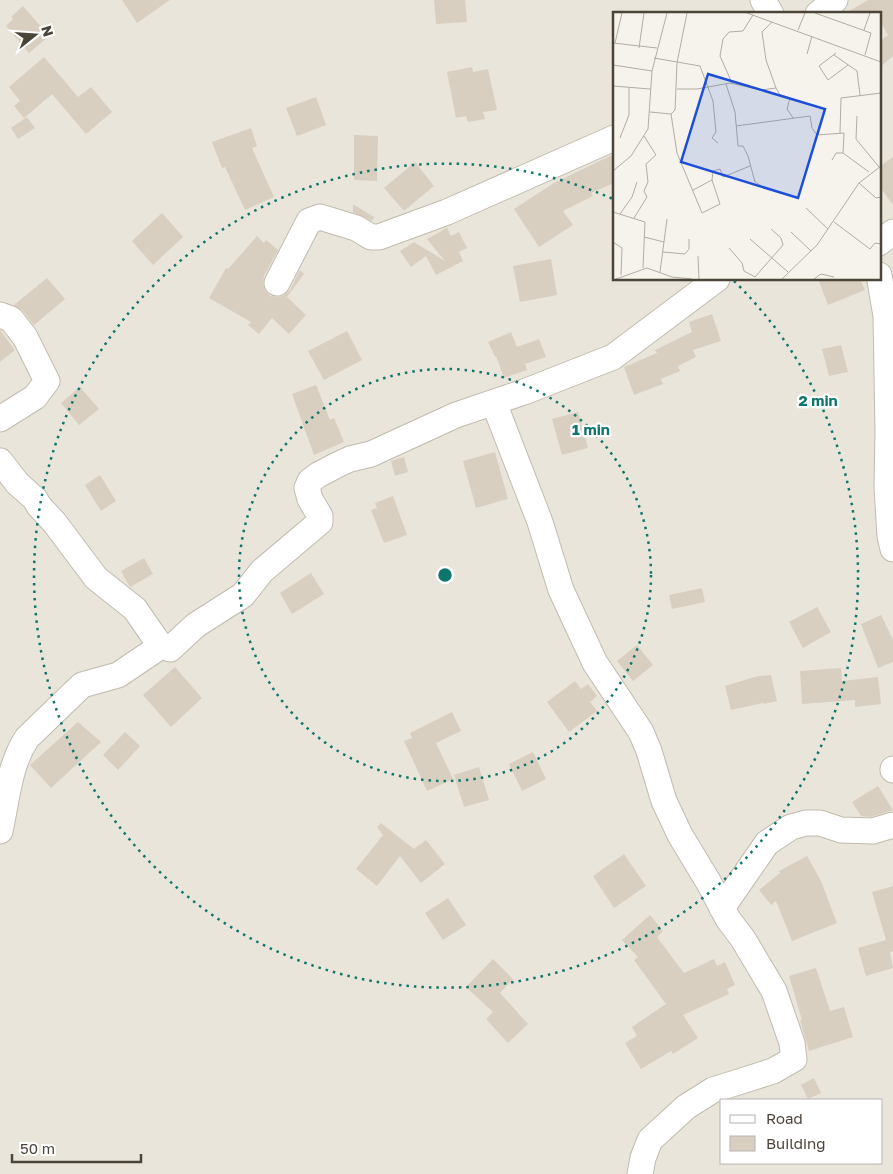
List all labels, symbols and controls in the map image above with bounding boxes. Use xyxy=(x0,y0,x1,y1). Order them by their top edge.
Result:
north arrow xyxy=(10,10,60,60)
inset map xyxy=(613,12,880,280)
text: N xyxy=(38,23,58,39)
text: 2 min xyxy=(798,391,838,409)
text: 1 min xyxy=(572,420,610,438)
centre of rings xyxy=(436,566,454,584)
legend xyxy=(720,1099,883,1164)
text: Road xyxy=(766,1109,803,1127)
scale bar xyxy=(12,1132,141,1164)
text: Building xyxy=(766,1134,826,1152)
text: 50 m xyxy=(20,1139,55,1157)

